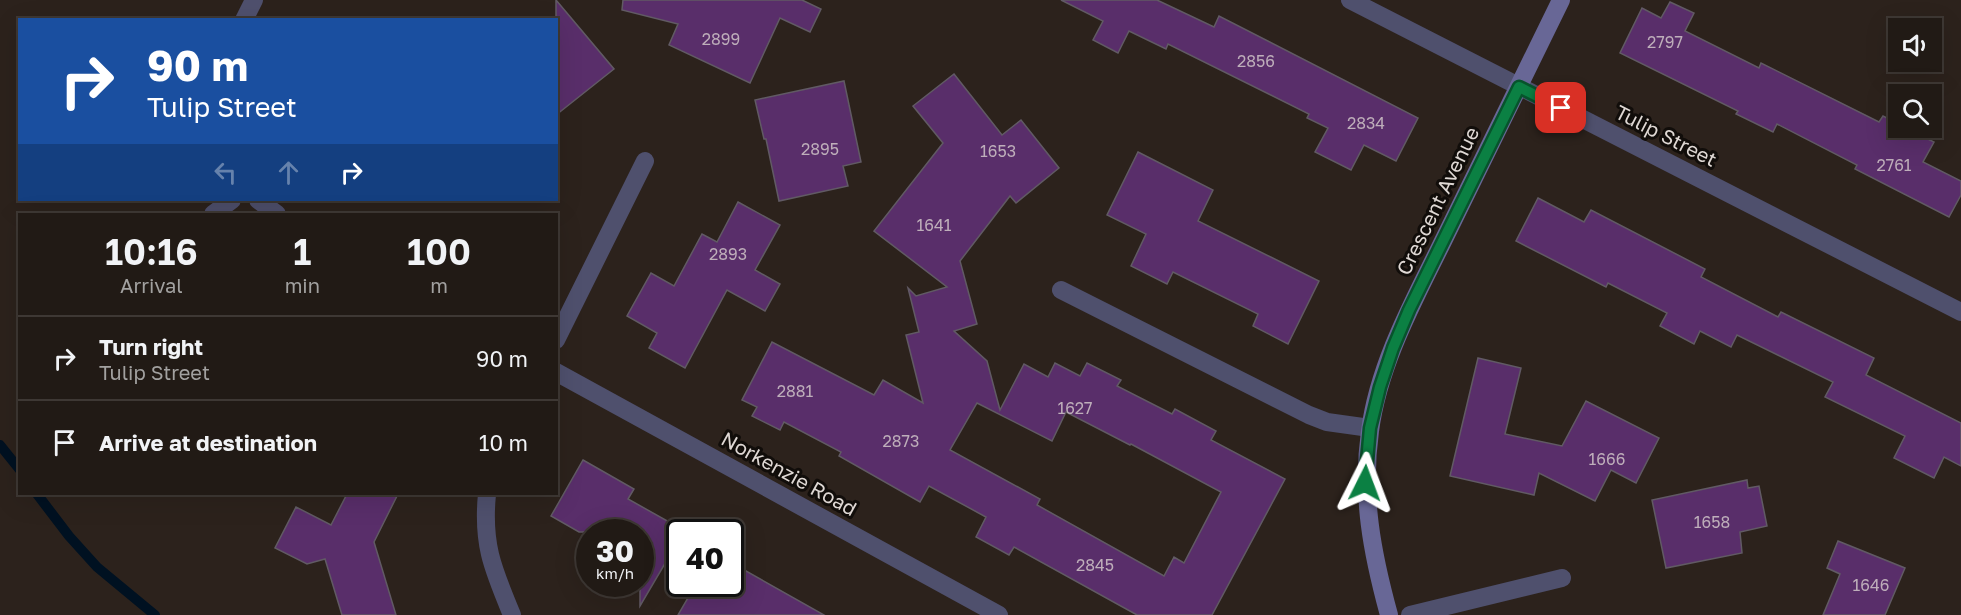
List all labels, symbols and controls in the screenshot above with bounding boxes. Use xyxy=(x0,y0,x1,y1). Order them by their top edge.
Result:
map controls xyxy=(1888,18,1942,138)
button: sound xyxy=(1888,18,1942,72)
house number: 2899 xyxy=(702,29,740,49)
house number: 2797 xyxy=(1647,32,1683,52)
text: 90 m xyxy=(147,40,248,90)
icon: right xyxy=(48,42,126,120)
house number: 2856 xyxy=(1237,51,1275,71)
pin xyxy=(1535,82,1586,133)
button: search xyxy=(1888,84,1942,138)
text: Tulip Street xyxy=(147,91,297,123)
icon: arrive xyxy=(1544,91,1577,124)
street label: Tulip Street xyxy=(1612,99,1721,171)
house number: 2834 xyxy=(1347,113,1385,133)
street label: Crescent Avenue xyxy=(1391,123,1483,278)
house number: 2895 xyxy=(801,139,839,159)
house number: 1653 xyxy=(980,141,1016,161)
house number: 2761 xyxy=(1876,155,1912,175)
icon: left xyxy=(209,156,242,189)
icon: ahead xyxy=(272,156,305,189)
icon: right xyxy=(335,156,368,189)
house number: 1641 xyxy=(917,215,952,235)
text: 10:16 xyxy=(105,230,198,273)
text: 1 xyxy=(293,230,311,273)
text: 100 xyxy=(407,230,471,273)
house number: 2893 xyxy=(709,244,747,264)
text: Arrival xyxy=(120,273,183,297)
text: min xyxy=(285,273,320,297)
text: m xyxy=(430,273,448,297)
text: Turn right xyxy=(99,333,203,360)
icon: right xyxy=(48,342,81,375)
text: 90 m xyxy=(476,345,528,372)
text: Tulip Street xyxy=(99,360,210,384)
house number: 2881 xyxy=(777,381,814,401)
house number: 1627 xyxy=(1057,398,1093,418)
icon: arrive xyxy=(48,426,81,459)
street label: Norkenzie Road xyxy=(718,426,861,520)
text: Arrive at destination xyxy=(99,429,317,456)
text: 10 m xyxy=(479,429,528,456)
house number: 2873 xyxy=(883,431,919,451)
house number: 1666 xyxy=(1589,449,1625,469)
position arrow xyxy=(1333,451,1397,515)
house number: 1658 xyxy=(1694,512,1730,532)
speed limit sign: 40 xyxy=(666,519,744,597)
text: 30 xyxy=(596,533,634,569)
house number: 2845 xyxy=(1076,555,1114,575)
text: km/h xyxy=(596,564,634,582)
house number: 1646 xyxy=(1853,575,1889,595)

